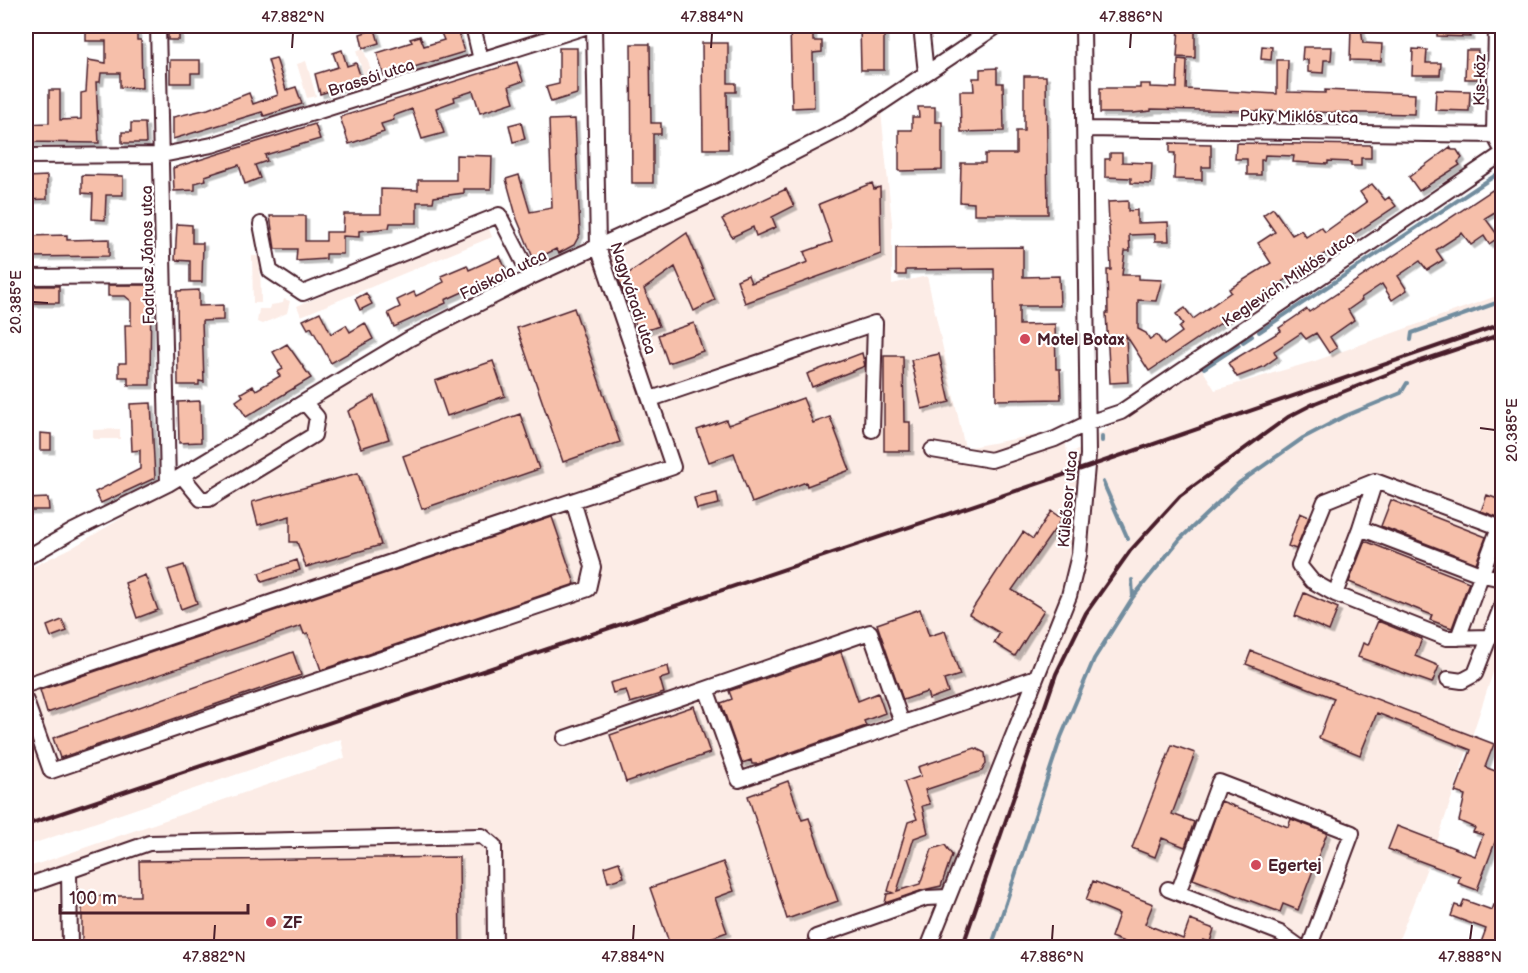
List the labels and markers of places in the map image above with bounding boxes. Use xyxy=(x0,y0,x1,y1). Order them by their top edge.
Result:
place label: Motel Botax xyxy=(1037,331,1124,350)
marker: Motel Botax xyxy=(1018,332,1032,346)
place label: Egertej xyxy=(1268,857,1322,876)
marker: Egertej xyxy=(1249,858,1263,872)
place label: ZF xyxy=(283,914,303,933)
marker: ZF xyxy=(264,915,278,929)

